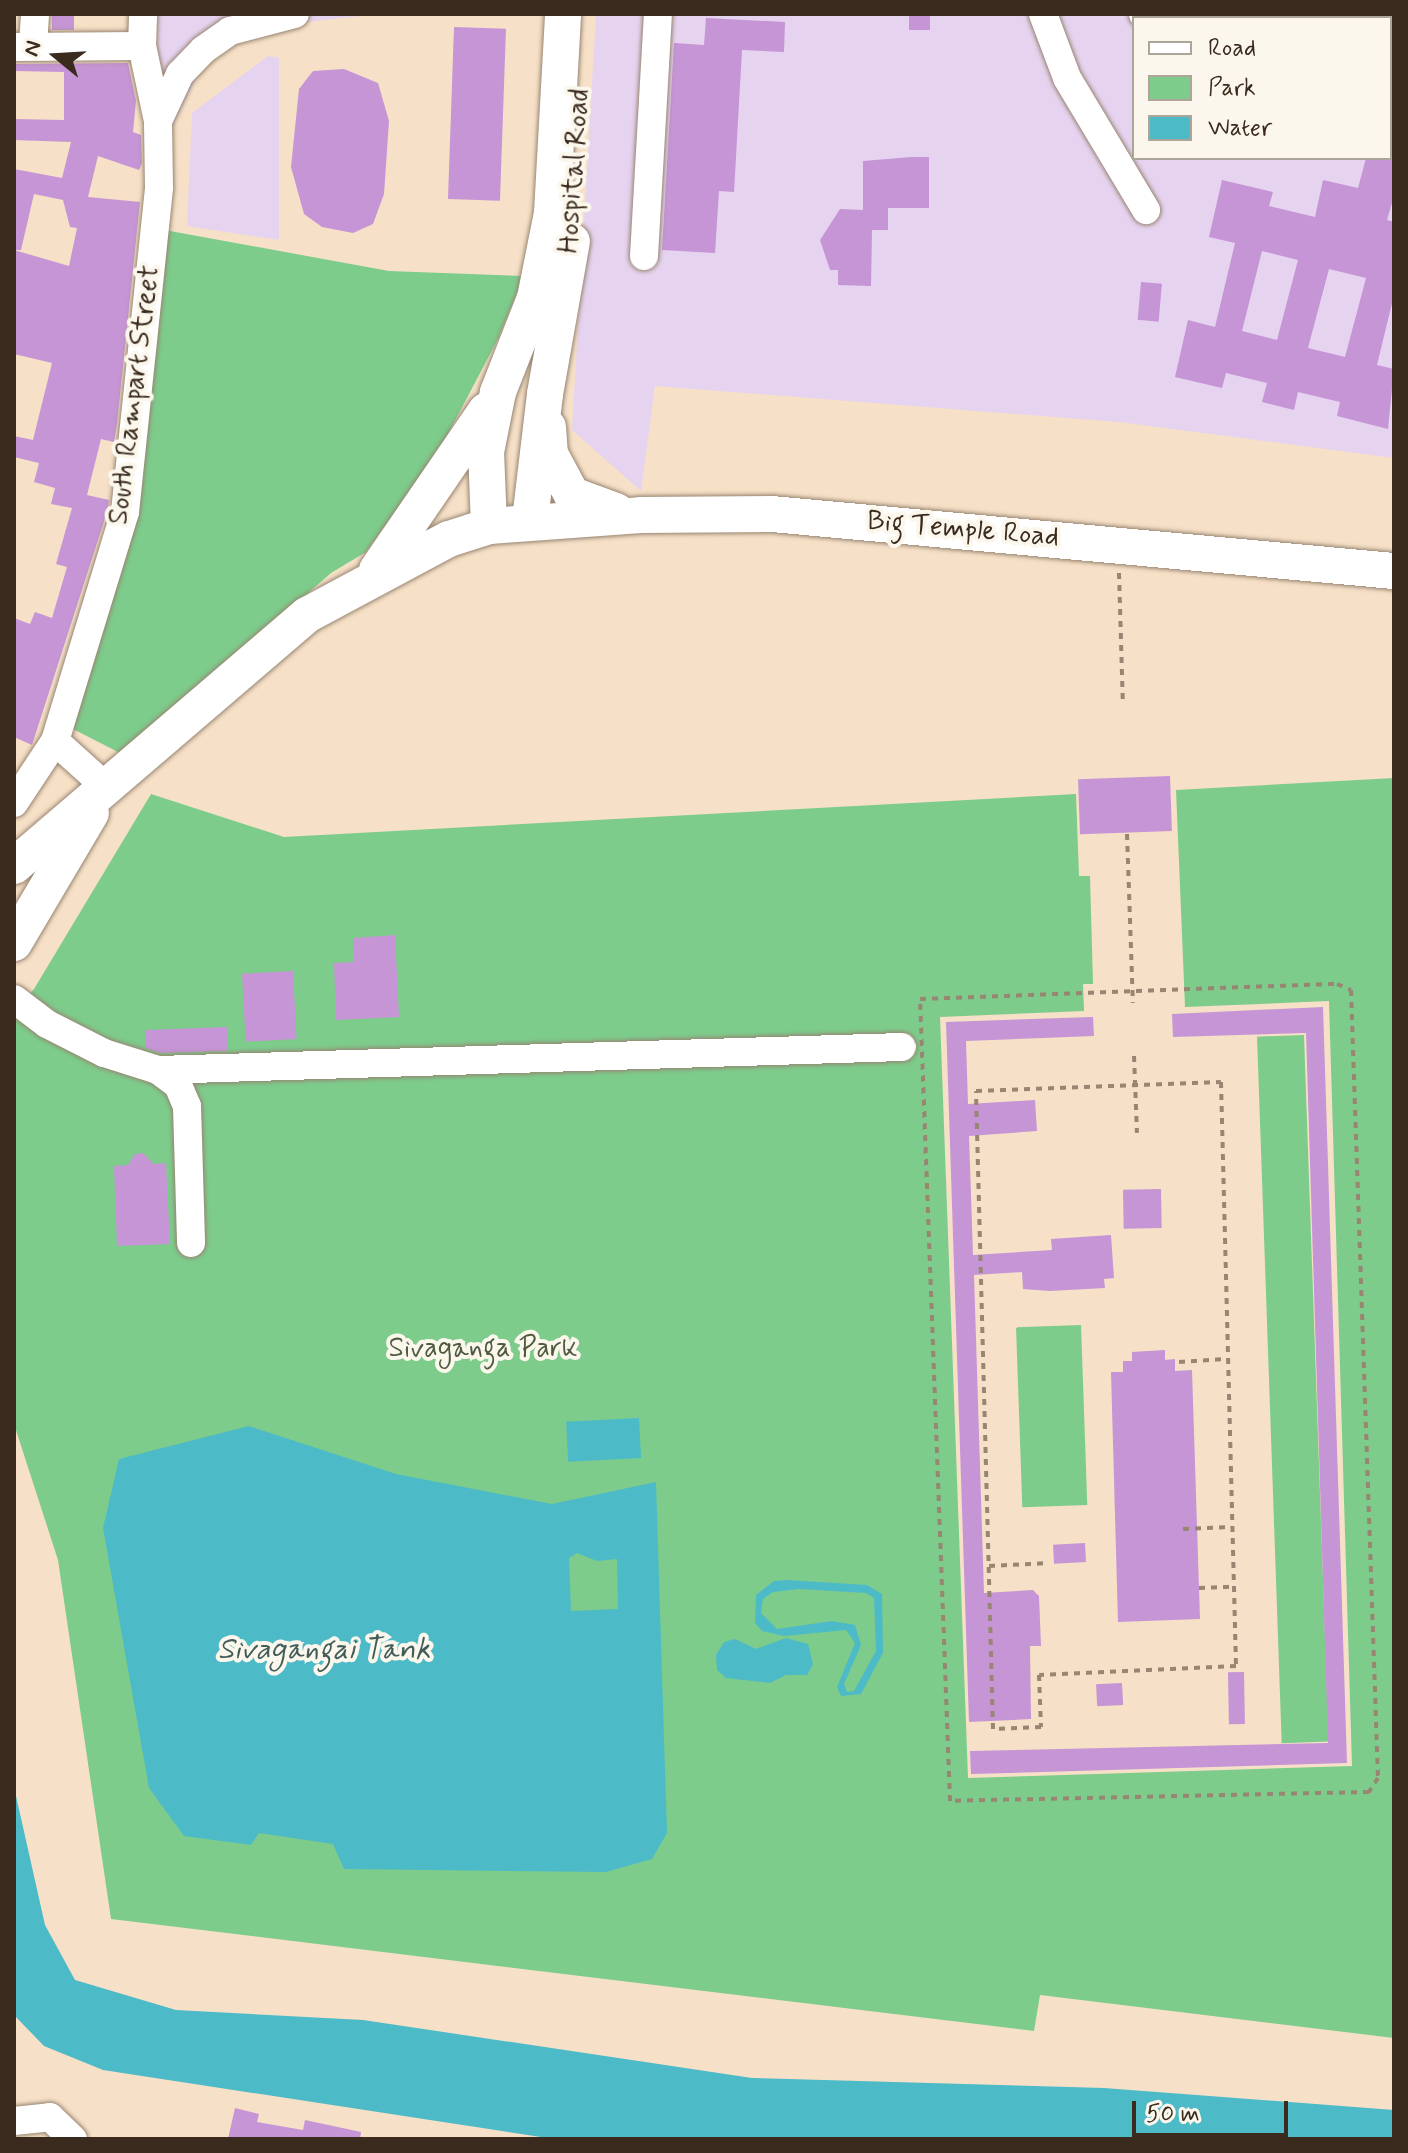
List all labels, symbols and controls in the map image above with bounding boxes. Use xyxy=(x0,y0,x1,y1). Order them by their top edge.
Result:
north arrow xyxy=(16,16,96,96)
legend xyxy=(1132,16,1392,160)
text: Road xyxy=(1208,33,1256,64)
text: N xyxy=(18,37,49,60)
text: Park xyxy=(1208,73,1256,104)
street label: Hospital Road xyxy=(553,88,597,254)
text: Water xyxy=(1208,113,1272,144)
street label: South Rampart Street xyxy=(103,264,167,526)
street label: Big Temple Road xyxy=(866,505,1060,555)
park label: Sivaganga Park xyxy=(390,1332,576,1366)
water label: Sivagangai Tank xyxy=(221,1632,427,1668)
scale bar xyxy=(1136,2085,1292,2135)
text: 50 m xyxy=(1146,2099,1200,2130)

